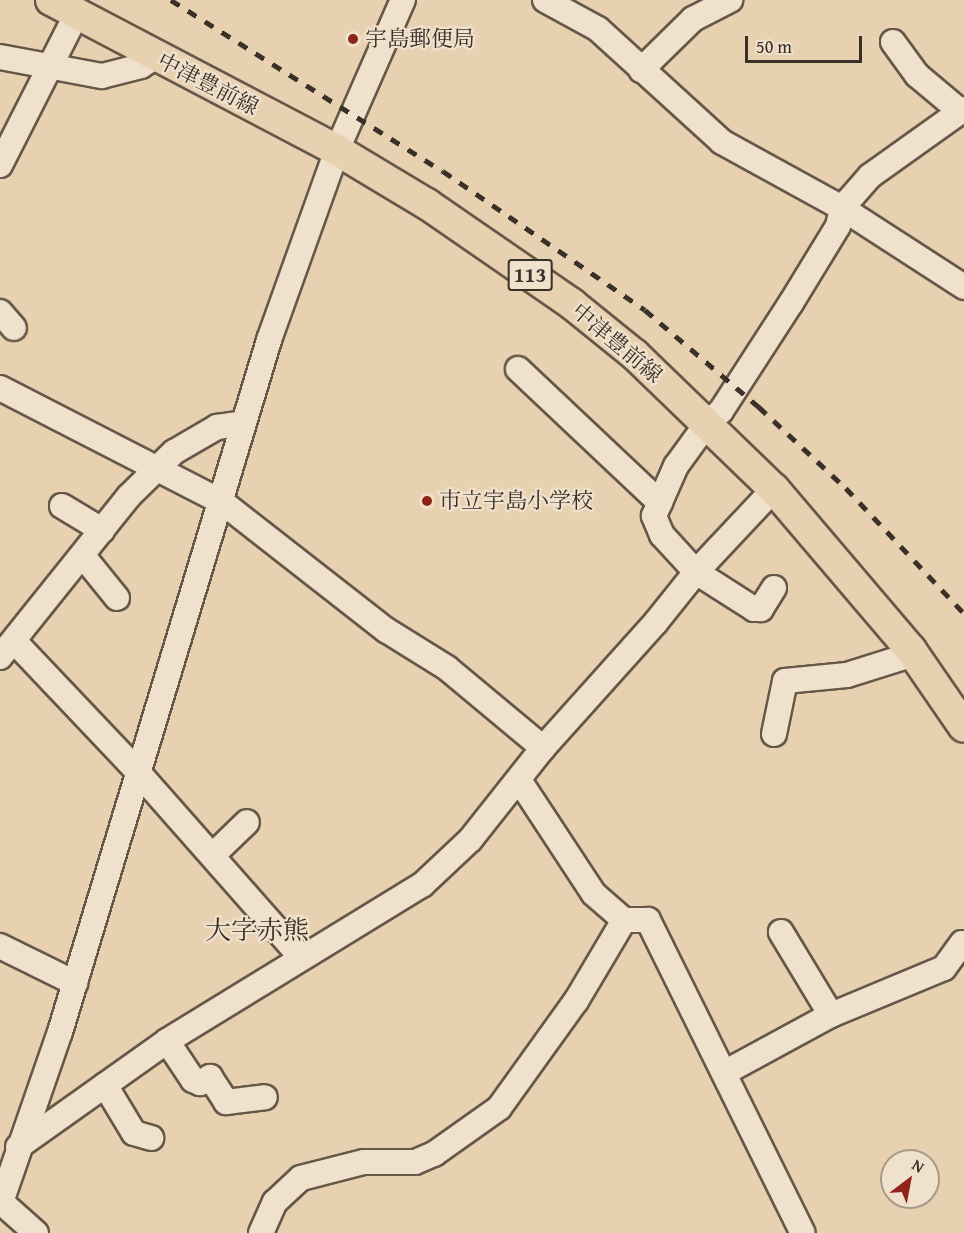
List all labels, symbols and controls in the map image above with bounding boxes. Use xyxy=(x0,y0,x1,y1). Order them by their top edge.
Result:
scale bar xyxy=(748,24,865,62)
place label: 宇島郵便局 xyxy=(365,26,475,52)
marker: 宇島郵便局 xyxy=(346,32,360,46)
text: 50 m xyxy=(756,33,792,60)
street label: 中津豊前線 xyxy=(153,47,263,121)
road number: 113 xyxy=(508,257,552,293)
street label: 中津豊前線 xyxy=(566,298,668,388)
place label: 市立宇島小学校 xyxy=(439,488,593,514)
marker: 市立宇島小学校 xyxy=(420,494,434,508)
district label: 大字赤熊 xyxy=(205,914,309,946)
north arrow xyxy=(880,1149,940,1209)
text: N xyxy=(908,1152,929,1178)

